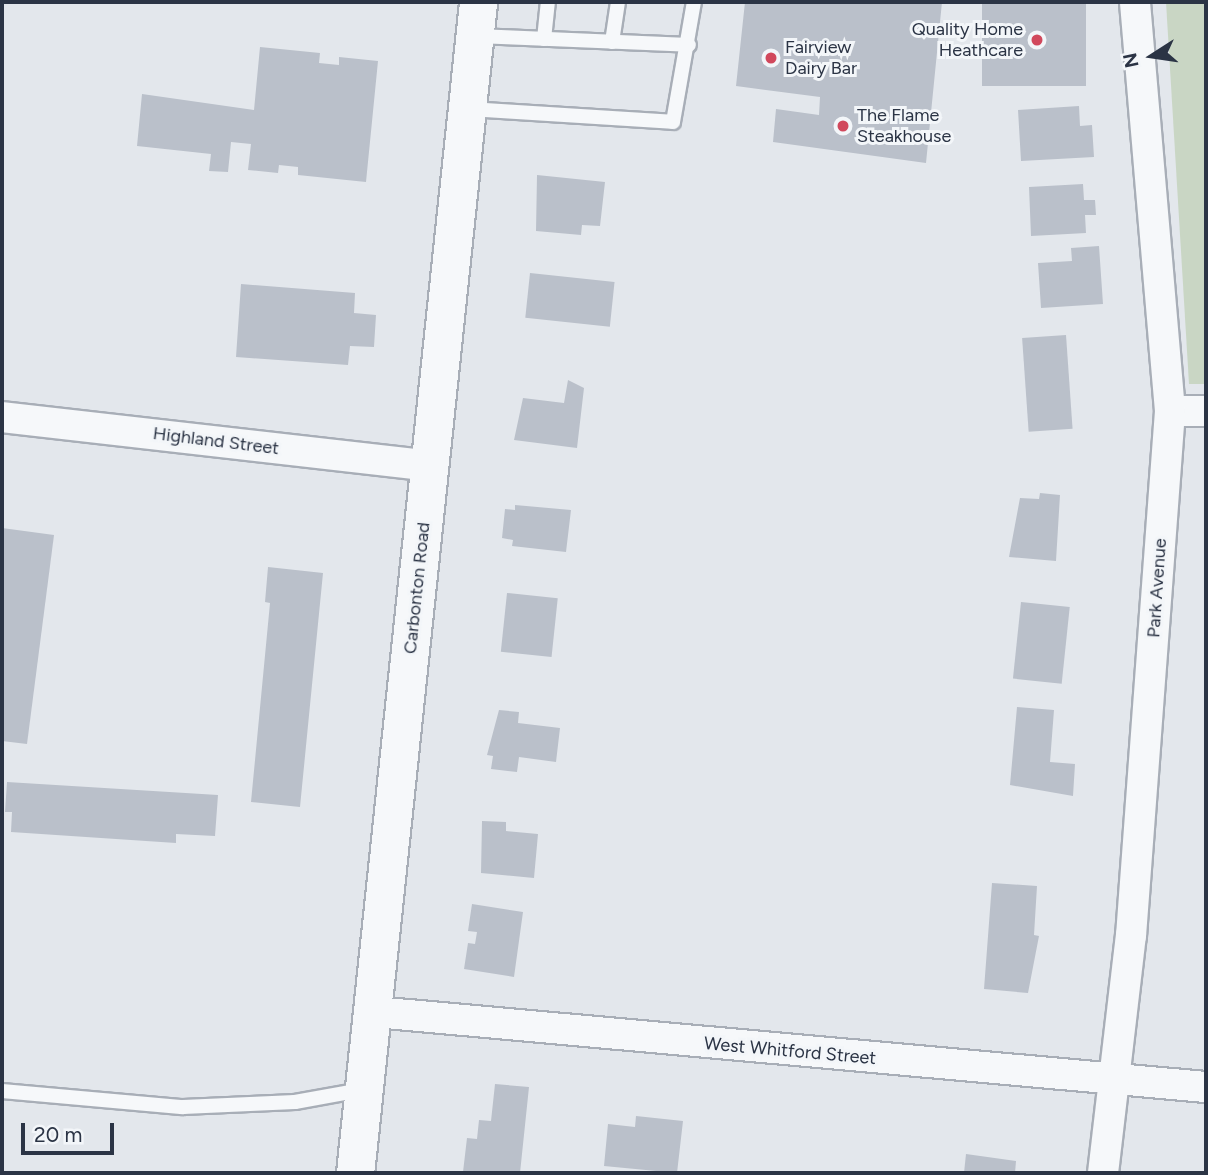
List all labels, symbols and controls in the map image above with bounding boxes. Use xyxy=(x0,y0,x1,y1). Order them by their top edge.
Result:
place label: Quality Home Heathcare xyxy=(912,19,1023,61)
north arrow xyxy=(1117,21,1187,91)
marker: Quality Home Heathcare xyxy=(1029,32,1045,48)
place label: Fairview Dairy Bar xyxy=(785,37,857,80)
marker: Fairview Dairy Bar xyxy=(763,50,779,66)
text: N xyxy=(1118,51,1144,70)
place label: The Flame Steakhouse xyxy=(857,105,951,148)
marker: The Flame Steakhouse xyxy=(835,118,851,134)
street label: Highland Street xyxy=(152,423,280,459)
street label: Carbonton Road xyxy=(399,521,435,655)
street label: Park Avenue xyxy=(1143,538,1171,638)
street label: West Whitford Street xyxy=(703,1033,877,1069)
scale bar xyxy=(24,1108,117,1152)
text: 20 m xyxy=(34,1122,82,1147)

